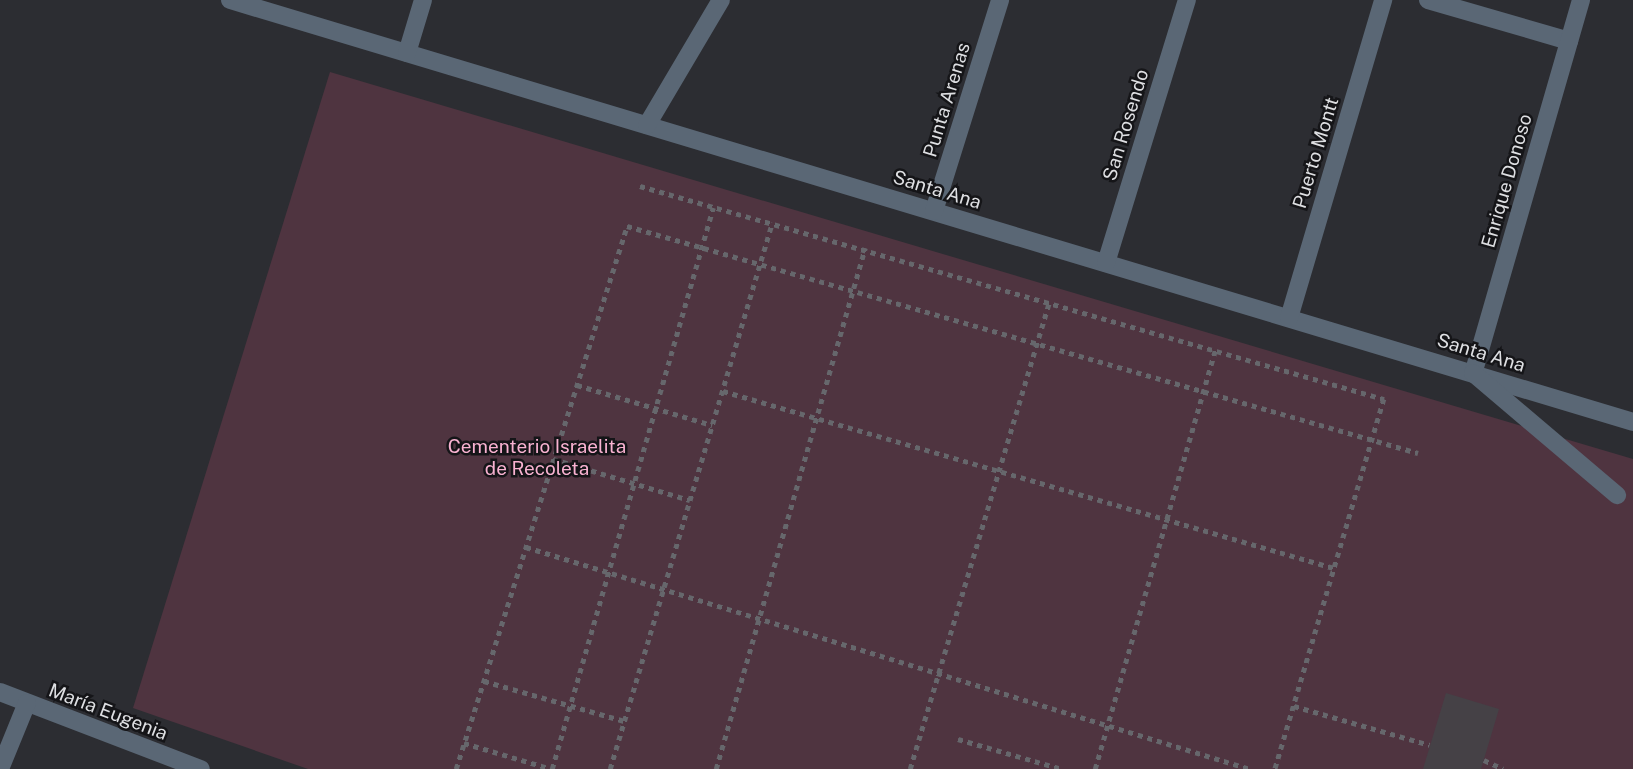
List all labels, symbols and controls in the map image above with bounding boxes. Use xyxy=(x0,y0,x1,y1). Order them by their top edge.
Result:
street label: Punta Arenas xyxy=(919,40,975,160)
street label: San Rosendo xyxy=(1098,66,1154,184)
street label: Puerto Montt xyxy=(1288,95,1344,211)
street label: Enrique Donoso xyxy=(1477,111,1537,251)
street label: Santa Ana xyxy=(890,166,984,214)
street label: Santa Ana xyxy=(1434,329,1528,377)
park label: Cementerio Israelita de Recoleta xyxy=(448,436,626,480)
street label: María Eugenia xyxy=(45,679,171,745)

